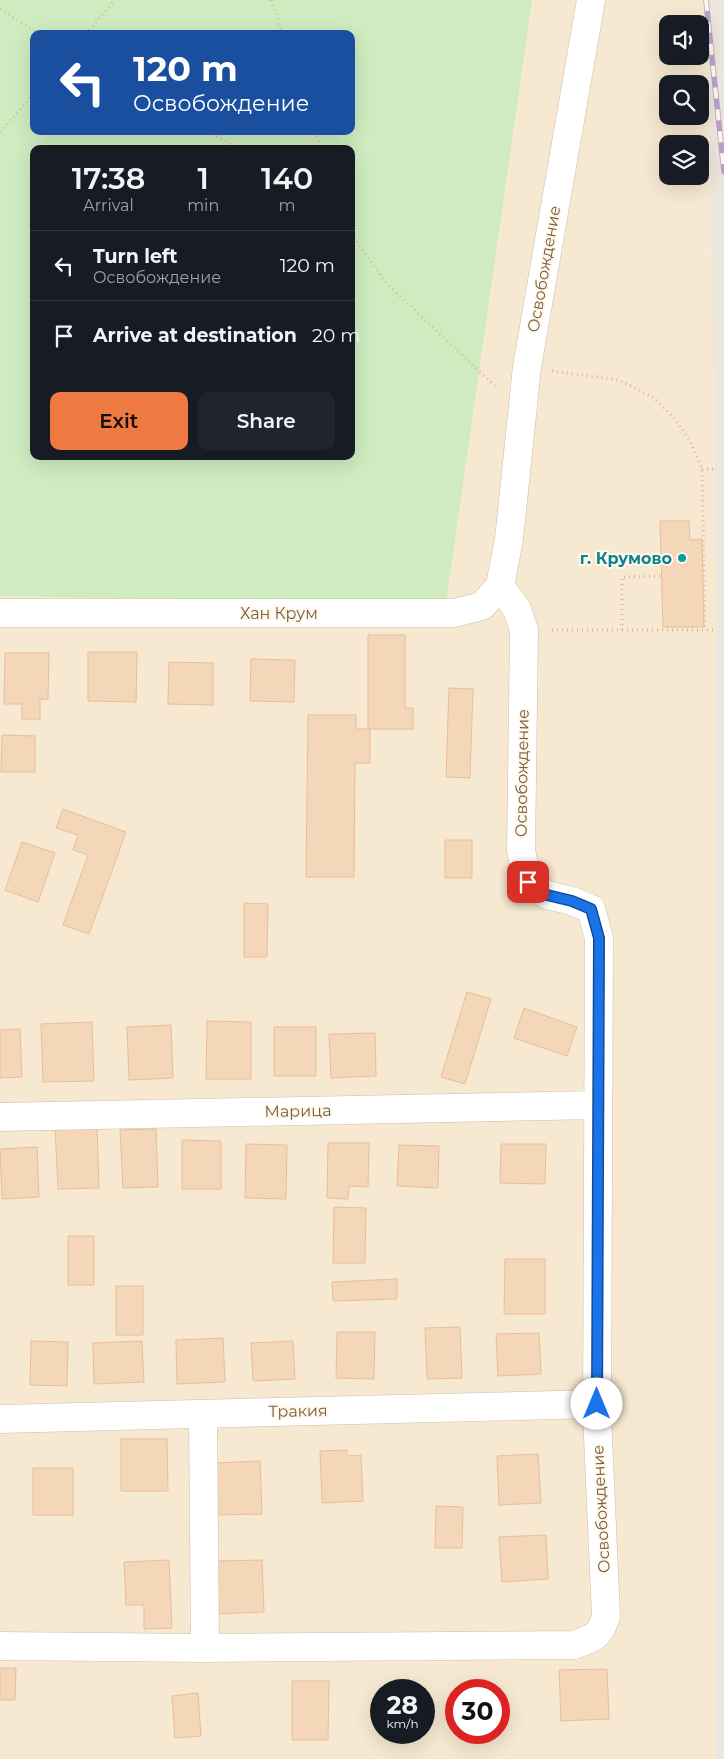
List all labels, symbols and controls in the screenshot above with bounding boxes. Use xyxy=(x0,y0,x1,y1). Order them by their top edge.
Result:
map controls xyxy=(659,15,709,185)
button: sound xyxy=(659,15,709,65)
text: 120 m xyxy=(133,47,238,90)
icon: left xyxy=(50,50,115,115)
button: search xyxy=(659,75,709,125)
text: Освобождение xyxy=(133,90,309,117)
button: layers xyxy=(659,135,709,185)
text: 17:38 xyxy=(72,160,145,197)
text: 1 xyxy=(197,160,209,197)
text: 140 xyxy=(261,160,313,197)
text: Arrival xyxy=(83,196,134,215)
text: min xyxy=(187,196,219,215)
text: m xyxy=(279,196,296,215)
street label: Освобождение xyxy=(524,204,564,334)
text: Turn left xyxy=(93,245,178,268)
icon: left xyxy=(50,252,78,280)
text: 120 m xyxy=(280,254,335,277)
text: Освобождение xyxy=(93,268,221,287)
icon: arrive xyxy=(50,322,78,350)
text: Arrive at destination xyxy=(93,324,297,347)
text: 20 m xyxy=(312,324,360,347)
button: Exit xyxy=(50,392,188,450)
button: Share xyxy=(198,392,335,450)
place label: г. Крумово xyxy=(580,549,672,568)
marker: г. Крумово xyxy=(676,552,688,564)
street label: Хан Крум xyxy=(240,604,318,623)
street label: Освобождение xyxy=(511,709,533,837)
pin xyxy=(507,861,549,903)
icon: arrive xyxy=(514,868,542,896)
street label: Марица xyxy=(264,1101,332,1121)
position arrow xyxy=(570,1377,622,1429)
street label: Тракия xyxy=(268,1401,328,1421)
street label: Освобождение xyxy=(588,1444,614,1574)
speed limit sign: 30 xyxy=(445,1679,510,1744)
text: 28 xyxy=(387,1690,418,1720)
text: km/h xyxy=(386,1716,419,1731)

